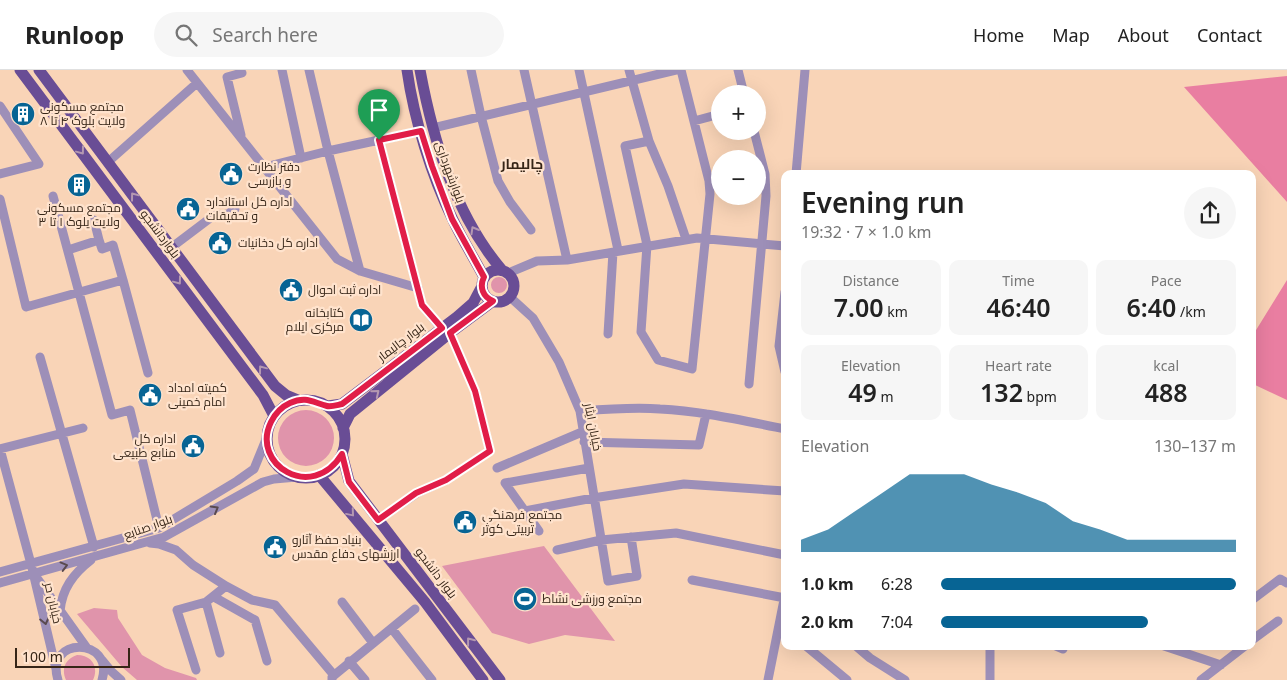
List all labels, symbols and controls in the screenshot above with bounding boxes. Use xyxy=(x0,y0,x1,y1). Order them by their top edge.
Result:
search box xyxy=(154,12,504,57)
text: Runloop xyxy=(25,18,124,51)
icon: search xyxy=(172,21,200,49)
text: Search here xyxy=(212,22,318,48)
text: Home xyxy=(973,23,1024,47)
text: Map xyxy=(1052,23,1090,47)
text: About xyxy=(1118,23,1169,47)
text: Contact xyxy=(1197,23,1262,47)
map controls xyxy=(711,85,766,205)
button: + xyxy=(711,85,766,140)
pin xyxy=(358,89,400,140)
icon: arrive xyxy=(365,96,393,124)
place label: مجتمع مسکونی ولایت بلوک ۴ تا ۸ xyxy=(40,98,125,129)
building icon: مجتمع مسکونی ولایت بلوک ۴ تا ۸ xyxy=(10,101,36,127)
street label: بلوارشهرداری xyxy=(431,139,470,205)
one-way arrow xyxy=(75,145,84,155)
button: − xyxy=(711,150,766,205)
district label: چالیمار xyxy=(500,154,543,175)
place label: دفتر نظارت و بازرسی xyxy=(248,158,300,189)
public building icon: دفتر نظارت و بازرسی xyxy=(218,161,244,187)
building icon: مجتمع مسکونی ولایت یلوک ۱ تا ۳ xyxy=(66,172,92,198)
text: Evening run xyxy=(801,183,965,221)
button: share xyxy=(1184,187,1236,239)
one-way arrow xyxy=(131,192,140,202)
place label: اداره کل استاندارد و تحقیقات xyxy=(206,193,293,224)
public building icon: اداره کل استاندارد و تحقیقات xyxy=(175,196,201,222)
place label: مجتمع مسکونی ولایت یلوک ۱ تا ۳ xyxy=(37,199,121,230)
street label: بلواردانشجو xyxy=(136,206,184,262)
text: 19:32 · 7 × 1.0 km xyxy=(801,221,931,243)
one-way arrow xyxy=(470,226,480,235)
public building icon: اداره کل دخانیات xyxy=(207,230,233,256)
place label: اداره کل دخانیات xyxy=(238,234,318,251)
text: Distance xyxy=(842,271,899,290)
text: Time xyxy=(1002,271,1035,290)
text: Pace xyxy=(1151,271,1182,290)
one-way arrow xyxy=(172,275,181,285)
public building icon: اداره ثبت احوال xyxy=(278,277,304,303)
place label: اداره ثبت احوال xyxy=(308,281,381,298)
text: 7.00 xyxy=(834,290,884,324)
text: 46:40 xyxy=(986,290,1051,324)
text: 6:40 xyxy=(1127,290,1176,324)
text: km xyxy=(884,302,908,321)
text: /km xyxy=(1176,302,1206,321)
place label: کتابخانه مرکزی ایلام xyxy=(286,304,344,335)
library icon: کتابخانه مرکزی ایلام xyxy=(348,307,374,333)
street label: بلوار چالیمار xyxy=(373,318,428,366)
text: Elevation xyxy=(841,356,901,375)
text: Heart rate xyxy=(985,356,1052,375)
text: kcal xyxy=(1153,356,1179,375)
one-way arrow xyxy=(260,366,268,375)
text: 49 xyxy=(848,375,877,409)
text: 132 xyxy=(980,375,1023,409)
text: 488 xyxy=(1145,375,1188,409)
place label: کمیته امداد امام خمینی xyxy=(168,379,227,410)
public building icon: کمیته امداد امام خمینی xyxy=(137,382,163,408)
text: m xyxy=(877,387,894,406)
text: bpm xyxy=(1023,387,1057,406)
one-way arrow xyxy=(371,390,380,399)
street label: خیابان ایثار xyxy=(580,401,606,452)
place label: اداره کل منابع طبیعی xyxy=(113,430,176,461)
public building icon: اداره کل منابع طبیعی xyxy=(180,433,206,459)
text: Elevation xyxy=(801,435,869,457)
text: 130–137 m xyxy=(1154,435,1236,457)
one-way arrow xyxy=(210,505,219,515)
place label: مجتمع فرهنگی تربیتی کوثر xyxy=(481,506,562,537)
one-way arrow xyxy=(345,507,354,516)
public building icon: مجتمع فرهنگی تربیتی کوثر xyxy=(452,509,478,535)
street label: بلوار صنایع xyxy=(121,510,175,543)
place label: بنیاد حفظ آثارو ارزشهای دفاع مقدس xyxy=(292,531,400,562)
public building icon: بنیاد حفظ آثارو ارزشهای دفاع مقدس xyxy=(262,534,288,560)
street label: بلوار دانشجو xyxy=(412,544,461,602)
one-way arrow xyxy=(59,561,67,571)
text: 1.0 km xyxy=(801,573,853,595)
text: 6:28 xyxy=(881,573,913,595)
street label: خیابان حر xyxy=(40,580,66,625)
sports icon: مجتمع ورزشی نشاط xyxy=(512,586,538,612)
place label: مجتمع ورزشی نشاط xyxy=(542,590,642,607)
text: 2.0 km xyxy=(801,611,853,633)
text: 7:04 xyxy=(881,611,913,633)
one-way arrow xyxy=(39,617,50,626)
one-way arrow xyxy=(467,637,476,647)
scale bar xyxy=(15,645,130,668)
text: 100 m xyxy=(22,647,63,666)

